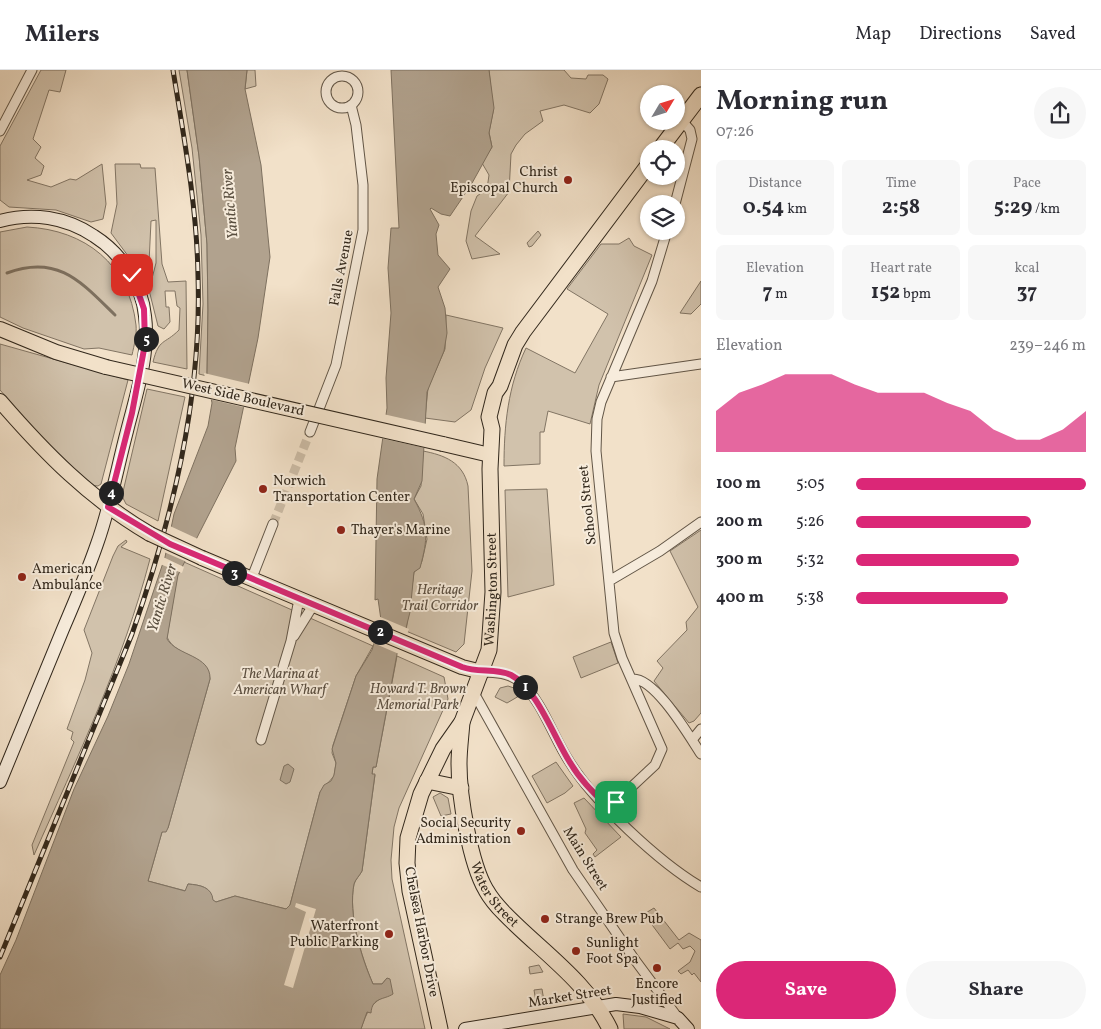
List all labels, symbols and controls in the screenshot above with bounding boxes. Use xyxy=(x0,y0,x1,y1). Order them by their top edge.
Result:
text: Milers xyxy=(25,18,100,52)
text: Map xyxy=(855,22,891,47)
text: Directions xyxy=(919,22,1002,47)
text: Saved xyxy=(1030,22,1076,47)
text: Morning run xyxy=(716,82,888,121)
north arrow xyxy=(640,85,685,130)
map controls xyxy=(640,85,685,240)
button: share xyxy=(1034,87,1086,139)
text: 07:26 xyxy=(716,121,754,143)
button: locate xyxy=(640,140,685,185)
place label: Christ Episcopal Church xyxy=(450,163,558,198)
water label: Yantic River xyxy=(217,168,245,240)
marker: Christ Episcopal Church xyxy=(562,174,574,186)
text: Distance xyxy=(748,174,802,193)
text: Time xyxy=(886,174,916,193)
text: Pace xyxy=(1013,174,1041,193)
text: 0.54 xyxy=(743,193,784,222)
text: 2:58 xyxy=(882,193,920,222)
text: 5:29 xyxy=(994,193,1032,222)
button: layers xyxy=(640,195,685,240)
text: km xyxy=(784,200,807,219)
text: /km xyxy=(1032,200,1060,219)
street label: Falls Avenue xyxy=(325,228,359,308)
pin xyxy=(111,254,153,296)
text: Elevation xyxy=(746,259,804,278)
text: Heart rate xyxy=(870,259,932,278)
text: kcal xyxy=(1015,259,1039,278)
icon: check xyxy=(118,261,146,289)
text: 7 xyxy=(762,278,772,307)
text: 152 xyxy=(871,278,900,307)
text: 37 xyxy=(1017,278,1037,307)
text: m xyxy=(772,285,788,304)
text: bpm xyxy=(900,285,931,304)
pin: 5 xyxy=(134,326,158,352)
text: 5 xyxy=(143,330,150,349)
text: Elevation xyxy=(716,335,783,357)
text: 239–246 m xyxy=(1009,335,1086,357)
street label: West Side Boulevard xyxy=(180,375,306,421)
street label: School Street xyxy=(574,464,602,546)
place label: Norwich Transportation Center xyxy=(273,472,410,507)
text: 100 m xyxy=(716,473,761,495)
text: 5:05 xyxy=(796,473,825,495)
pin: 4 xyxy=(98,480,124,506)
marker: Norwich Transportation Center xyxy=(257,483,269,495)
text: 4 xyxy=(107,484,116,503)
text: 200 m xyxy=(716,511,763,533)
text: 5:26 xyxy=(796,511,824,533)
place label: Thayer's Marine xyxy=(351,521,451,540)
marker: Thayer's Marine xyxy=(335,524,347,536)
street label: Washington Street xyxy=(480,532,503,647)
text: 300 m xyxy=(716,549,762,571)
text: 5:32 xyxy=(796,549,824,571)
place label: American Ambulance xyxy=(32,560,103,595)
pin: 3 xyxy=(222,560,246,586)
water label: Yantic River xyxy=(143,561,183,635)
text: 3 xyxy=(231,564,238,583)
marker: American Ambulance xyxy=(16,571,28,583)
park label: Heritage Trail Corridor xyxy=(402,581,479,616)
text: 400 m xyxy=(716,587,764,609)
text: 5:38 xyxy=(796,587,824,609)
pin: 2 xyxy=(368,620,392,644)
text: 2 xyxy=(377,623,384,642)
park label: The Marina at American Wharf xyxy=(233,665,329,700)
pin: 1 xyxy=(512,674,538,700)
text: 1 xyxy=(523,678,528,697)
park label: Howard T. Brown Memorial Park xyxy=(370,680,466,715)
pin xyxy=(595,781,637,823)
icon: arrive xyxy=(602,788,630,816)
place label: Social Security Administration xyxy=(416,814,511,849)
street label: Main Street xyxy=(558,823,612,895)
marker: Social Security Administration xyxy=(515,825,527,837)
street label: Water Street xyxy=(466,859,523,932)
street label: Chelsea Harbor Drive xyxy=(399,865,443,999)
place label: Strange Brew Pub xyxy=(555,910,664,929)
marker: Strange Brew Pub xyxy=(539,913,551,925)
place label: Waterfront Public Parking xyxy=(290,917,379,952)
marker: Waterfront Public Parking xyxy=(383,928,395,940)
place label: Sunlight Foot Spa xyxy=(586,934,639,969)
marker: Sunlight Foot Spa xyxy=(570,945,582,957)
button: Save xyxy=(716,961,896,1019)
button: Share xyxy=(906,961,1086,1019)
marker: Encore Justified xyxy=(651,962,663,974)
place label: Encore Justified xyxy=(632,975,683,1010)
street label: Market Street xyxy=(527,981,613,1013)

